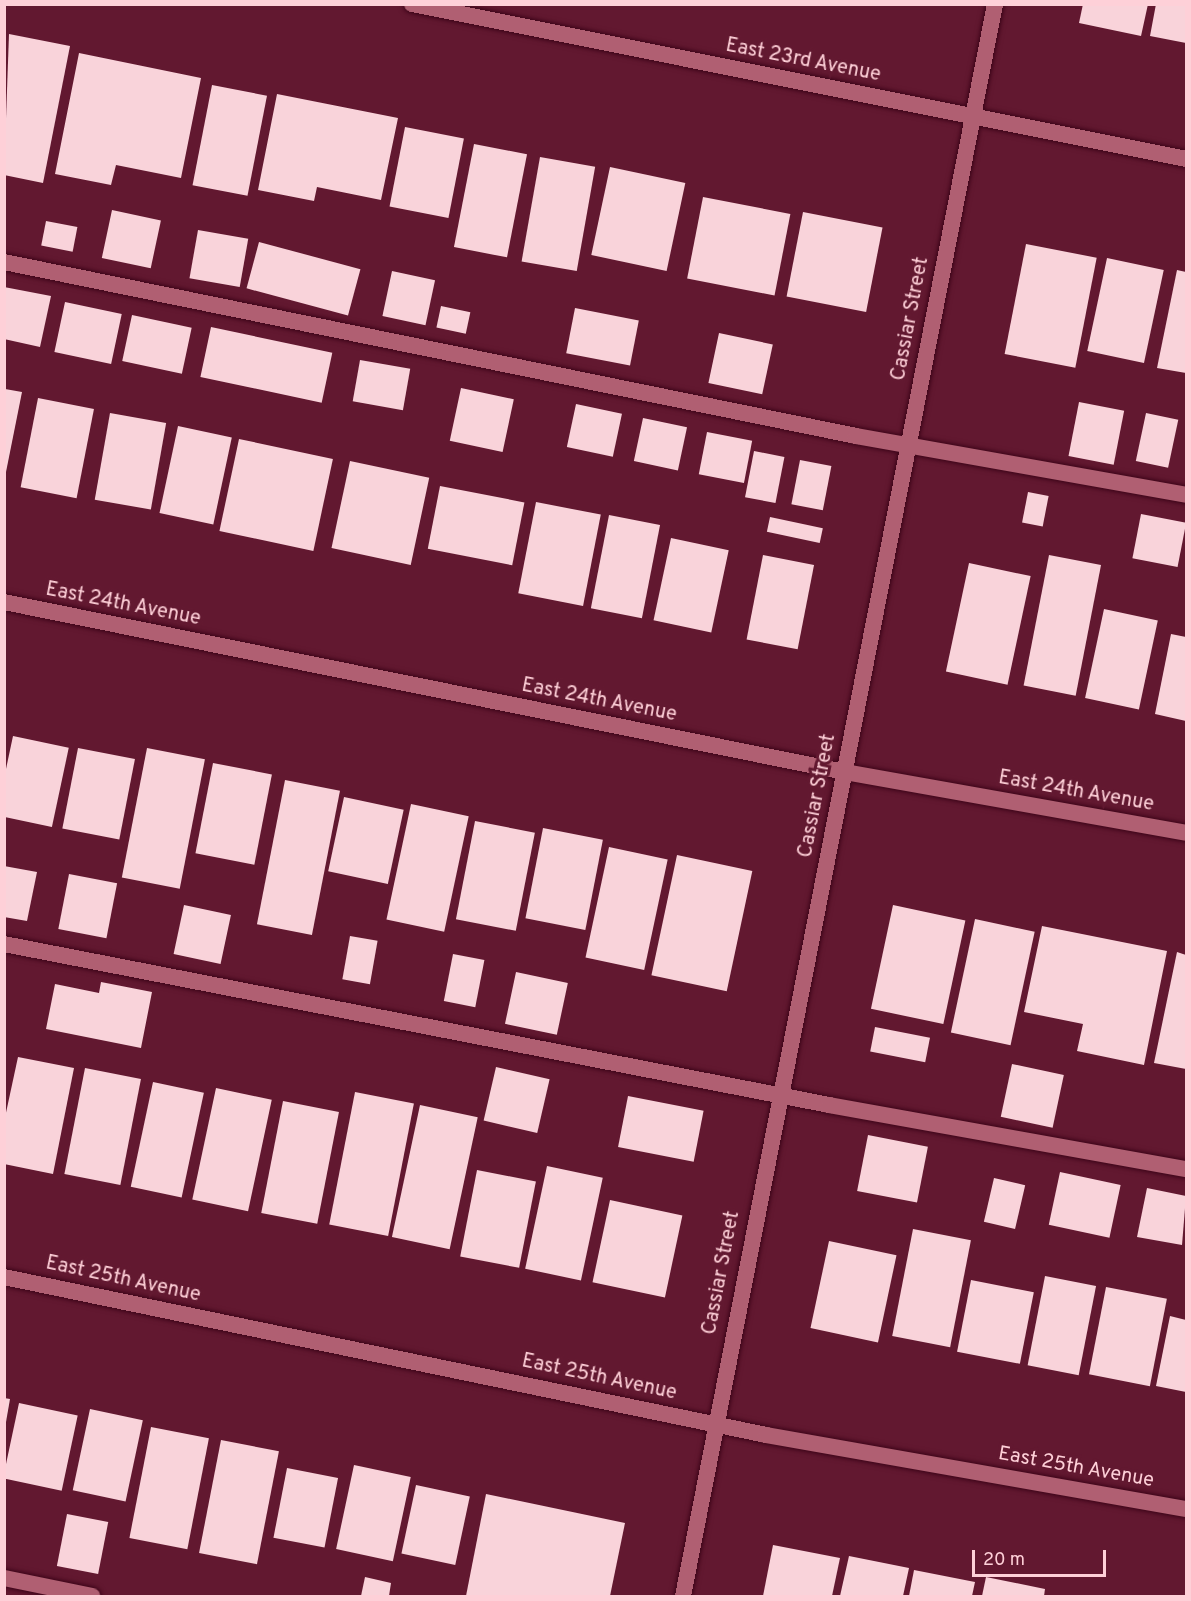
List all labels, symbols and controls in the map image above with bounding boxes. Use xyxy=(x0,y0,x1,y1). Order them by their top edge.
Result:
street label: East 23rd Avenue xyxy=(723,34,883,88)
street label: Cassiar Street xyxy=(887,255,935,383)
street label: East 24th Avenue xyxy=(43,578,203,632)
street label: East 24th Avenue xyxy=(519,674,679,728)
street label: Cassiar Street xyxy=(794,732,842,860)
street label: East 24th Avenue xyxy=(996,766,1156,818)
street label: Cassiar Street xyxy=(698,1209,746,1337)
street label: East 25th Avenue xyxy=(43,1252,203,1308)
street label: East 25th Avenue xyxy=(519,1350,679,1406)
street label: East 25th Avenue xyxy=(996,1442,1156,1494)
scale bar xyxy=(975,1538,1108,1576)
text: 20 m xyxy=(983,1549,1025,1572)

